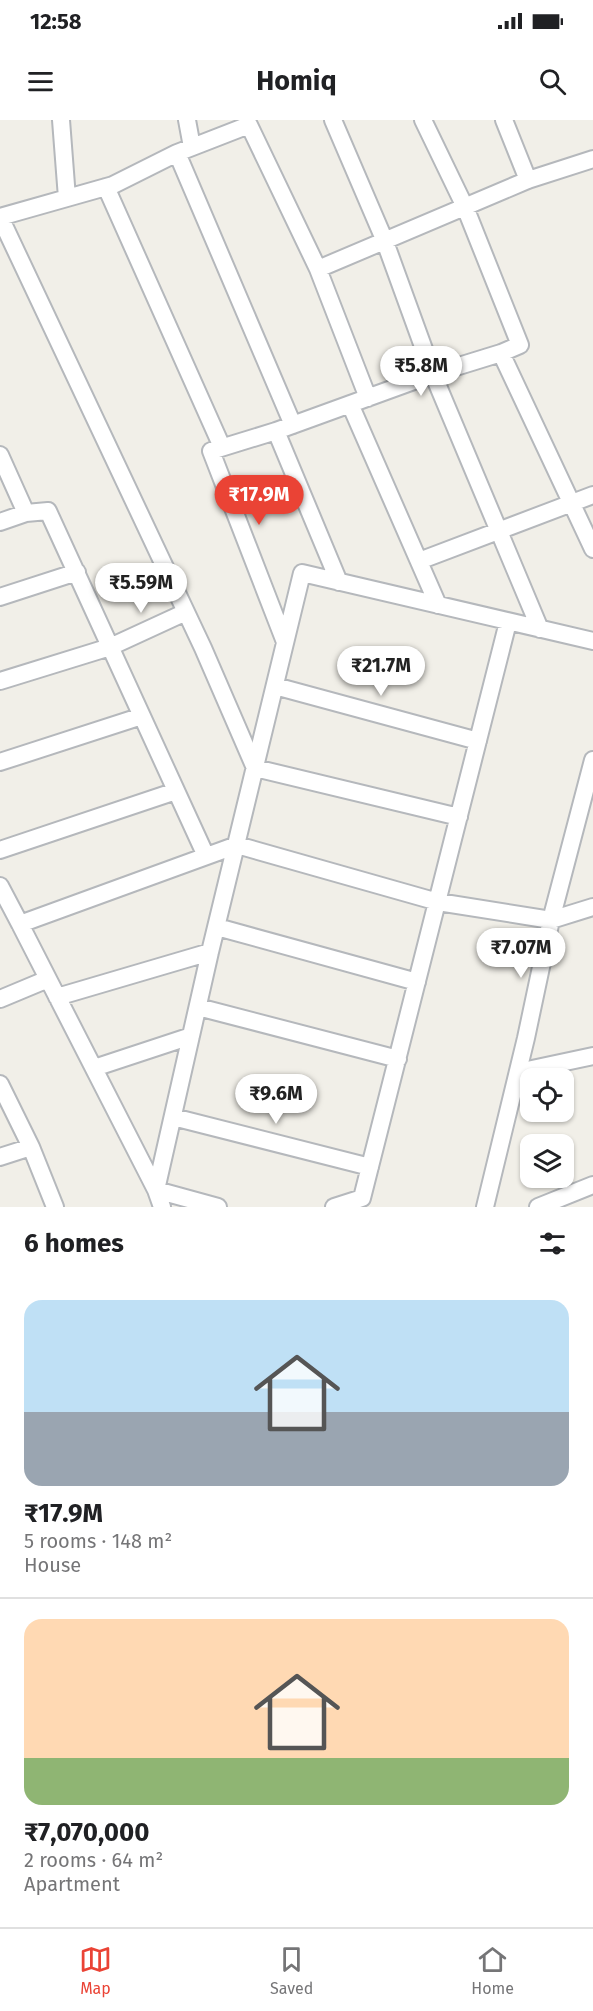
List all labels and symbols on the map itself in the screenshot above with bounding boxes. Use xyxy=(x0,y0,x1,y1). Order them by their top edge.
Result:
pin: ₹5.8M xyxy=(379,346,463,397)
pin: ₹17.9M xyxy=(210,475,308,526)
pin: ₹5.59M xyxy=(92,563,190,614)
pin: ₹21.7M xyxy=(332,646,430,697)
pin: ₹7.07M xyxy=(472,928,570,979)
pin: ₹9.6M xyxy=(234,1074,318,1125)

